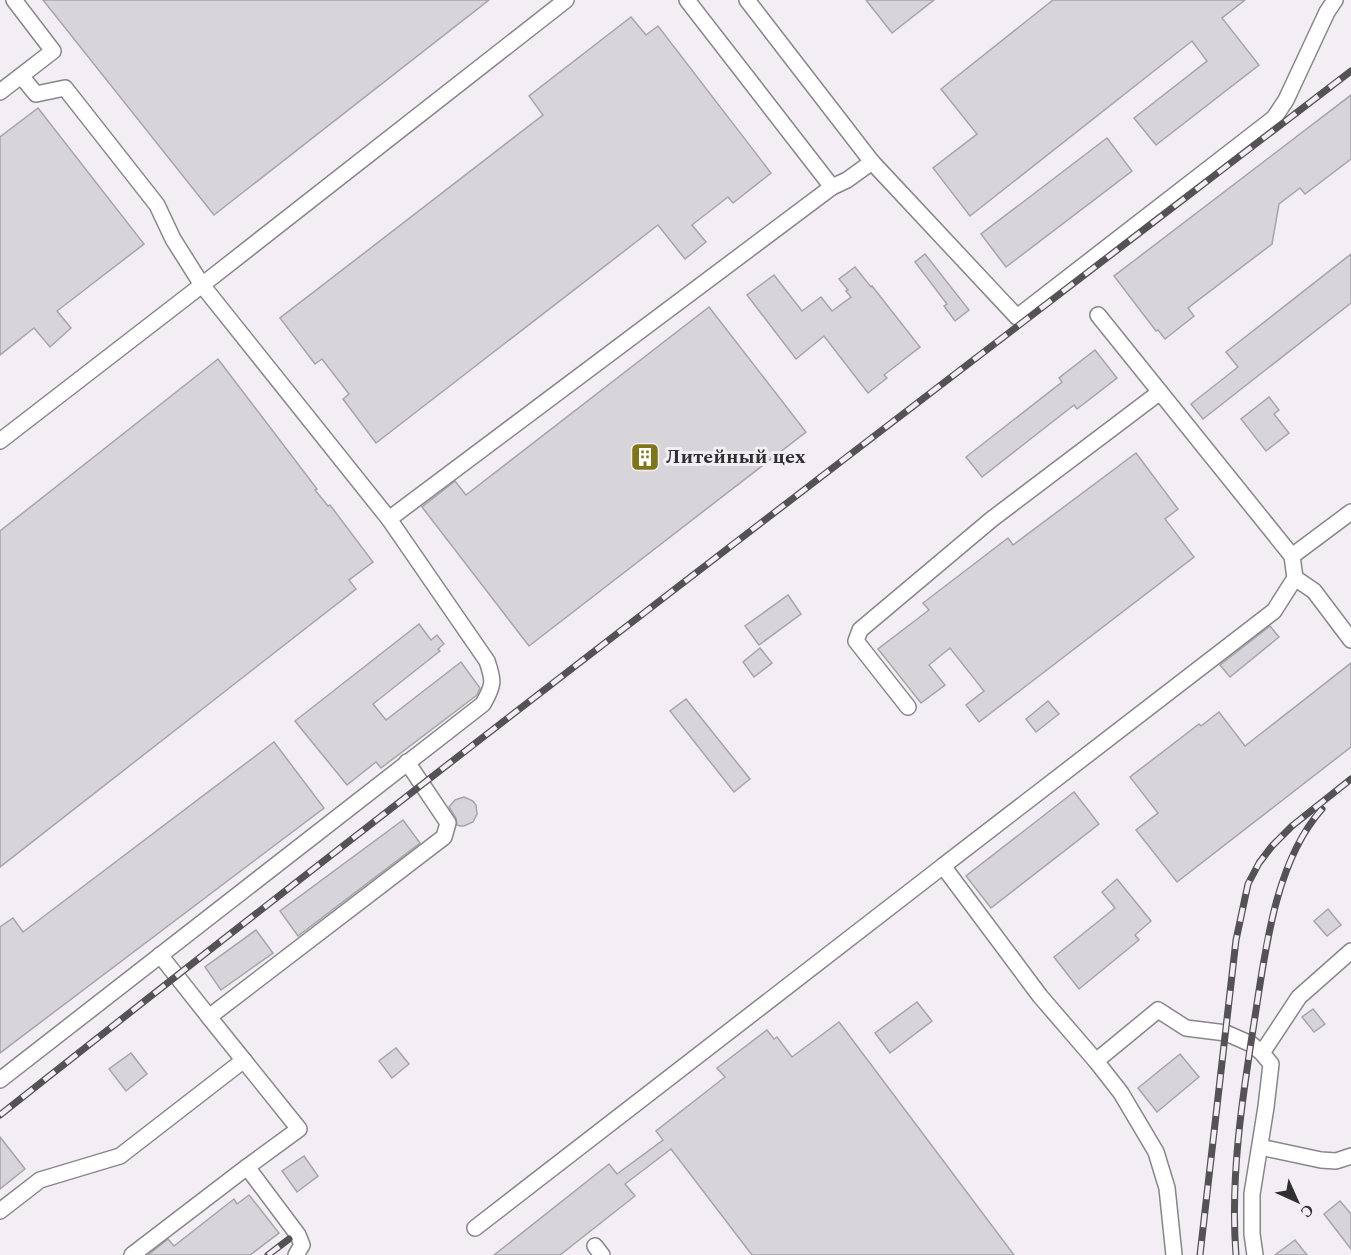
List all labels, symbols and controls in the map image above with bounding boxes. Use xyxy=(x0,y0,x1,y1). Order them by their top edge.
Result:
building icon: Литейный цех xyxy=(629,441,661,473)
place label: Литейный цех xyxy=(666,442,806,472)
north arrow xyxy=(1267,1171,1327,1231)
text: С xyxy=(1294,1198,1319,1223)

